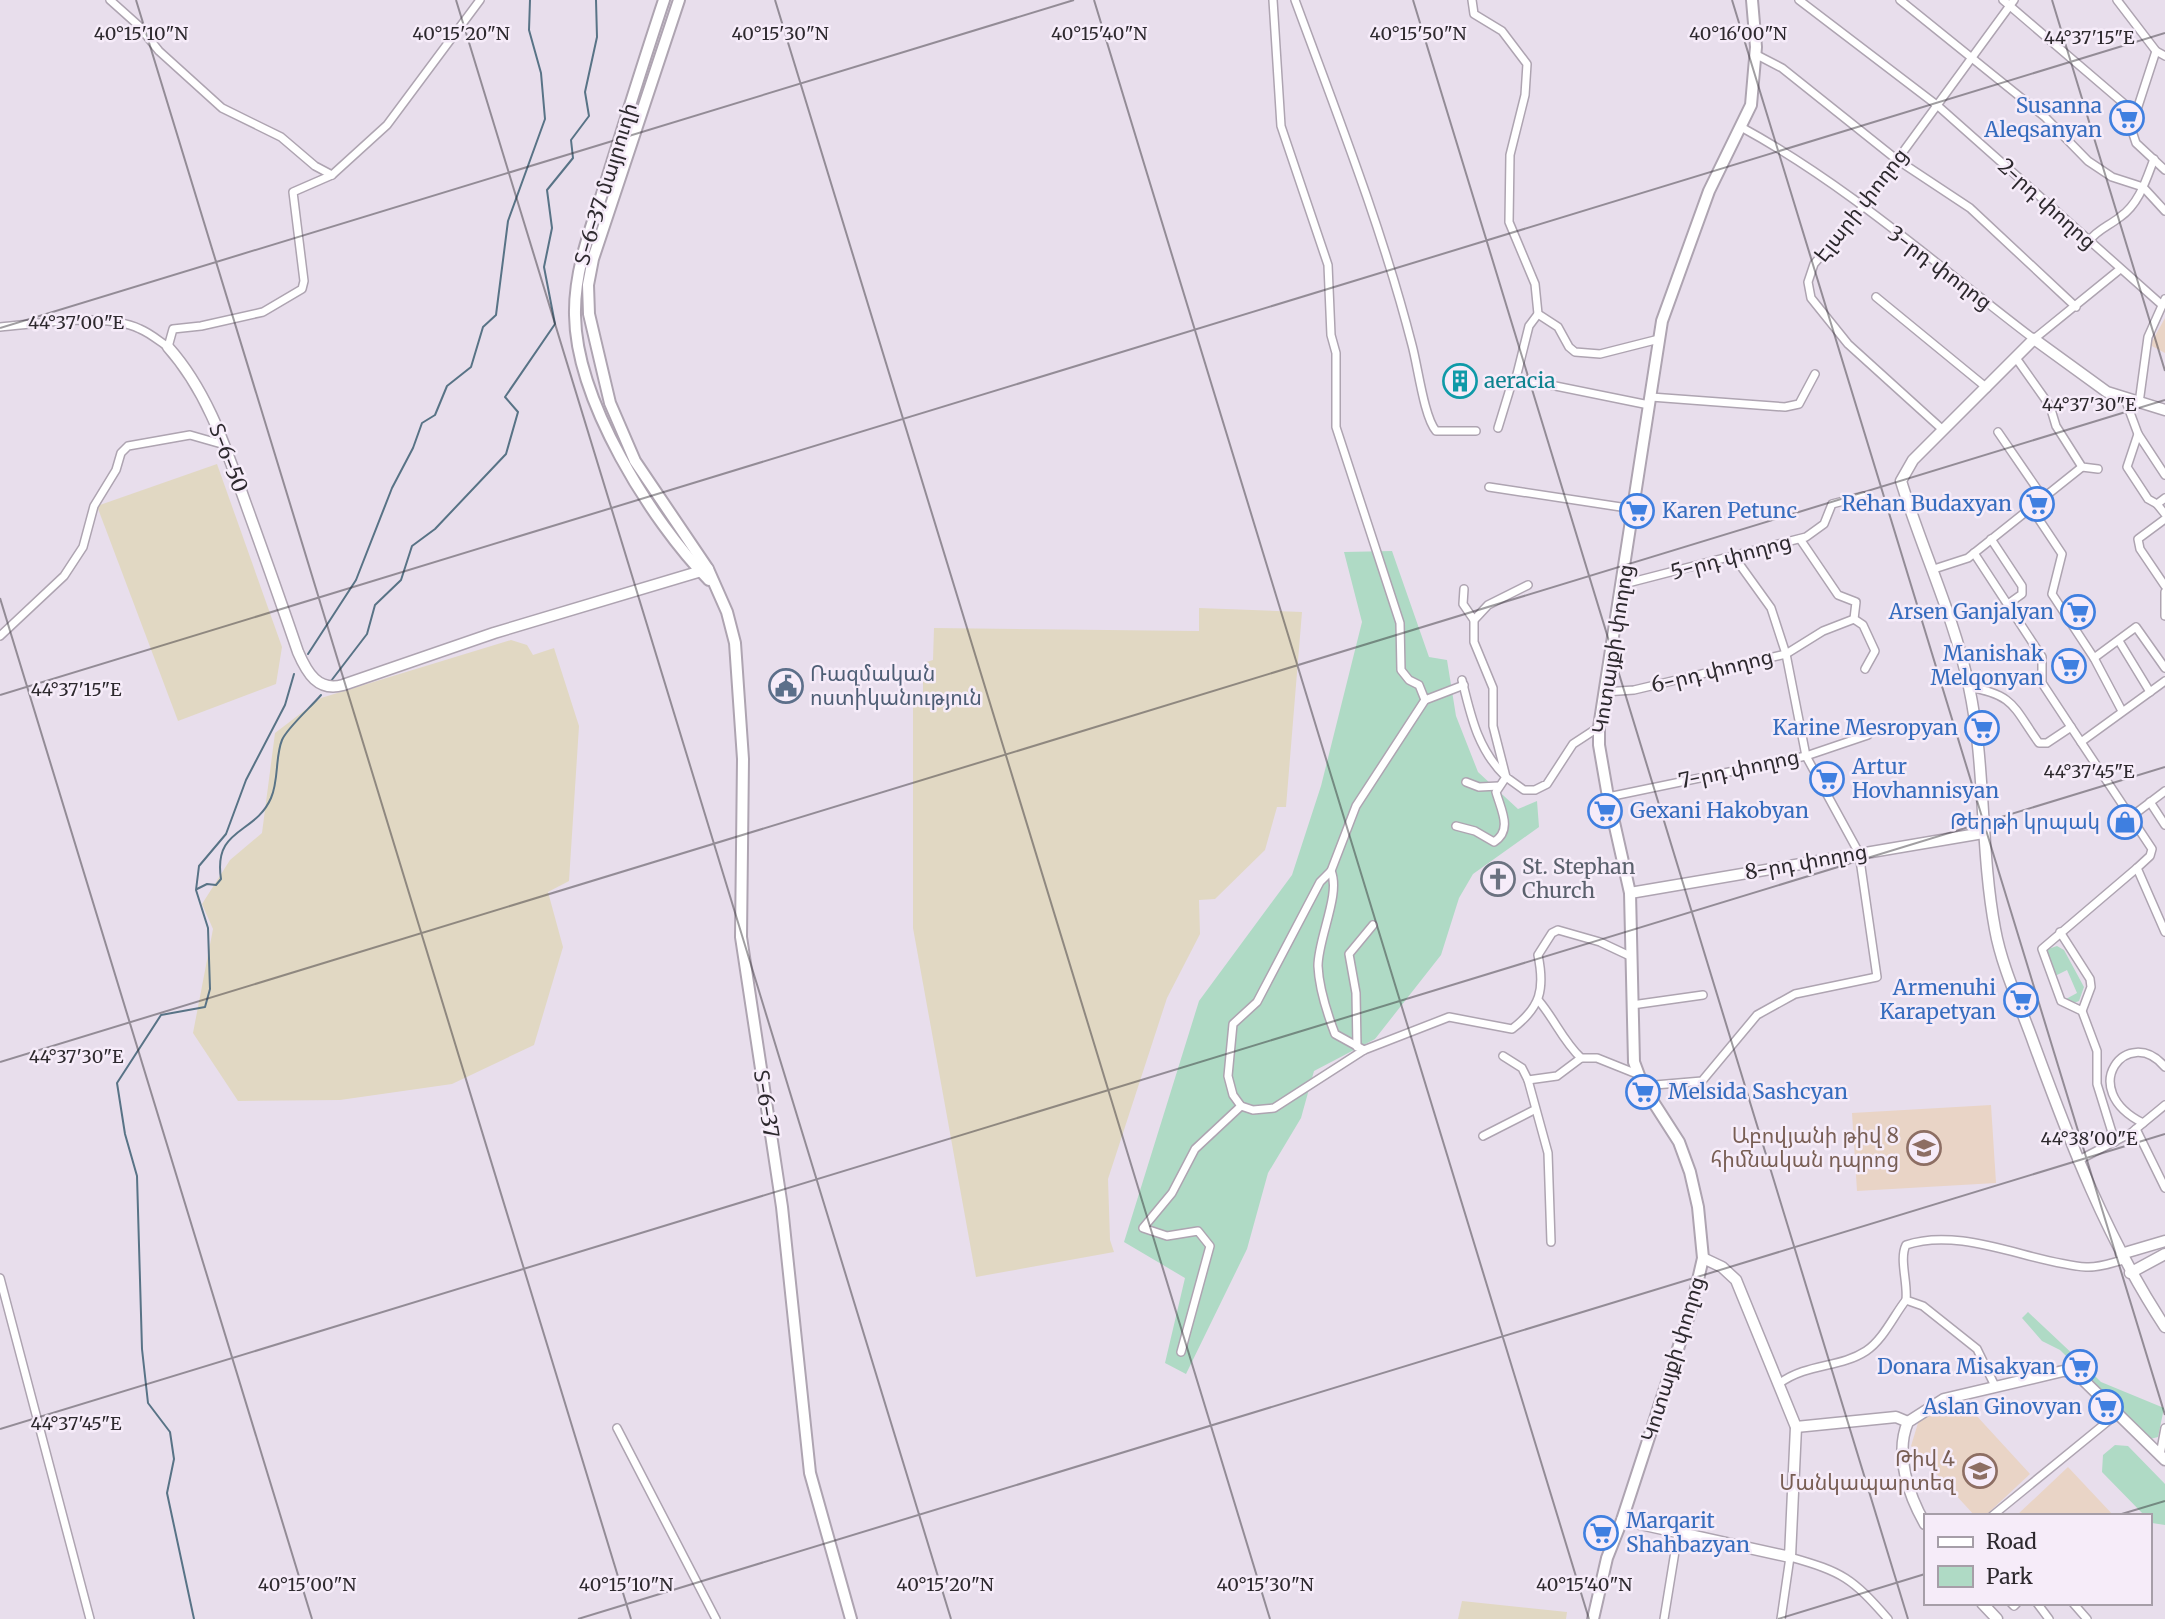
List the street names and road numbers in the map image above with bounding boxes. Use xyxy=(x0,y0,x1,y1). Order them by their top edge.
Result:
street label: Տ-6-37 մայրուղի xyxy=(568,99,643,268)
street label: Էլարի փողոց xyxy=(1808,142,1914,267)
street label: 2-րդ փողոց xyxy=(1993,152,2102,255)
street label: 3-րդ փողոց xyxy=(1883,220,1998,316)
street label: Տ-6-50 xyxy=(203,420,254,496)
street label: 5-րդ փողոց xyxy=(1668,527,1794,586)
street label: Կոտայքի փողոց xyxy=(1586,562,1639,736)
street label: 6-րդ փողոց xyxy=(1648,642,1776,699)
street label: 7-րդ փողոց xyxy=(1676,743,1802,794)
street label: 8-րդ փողոց xyxy=(1743,837,1869,886)
street label: Տ-6-37 xyxy=(748,1068,785,1140)
street label: Կոտայքի փողոց xyxy=(1635,1273,1710,1445)

